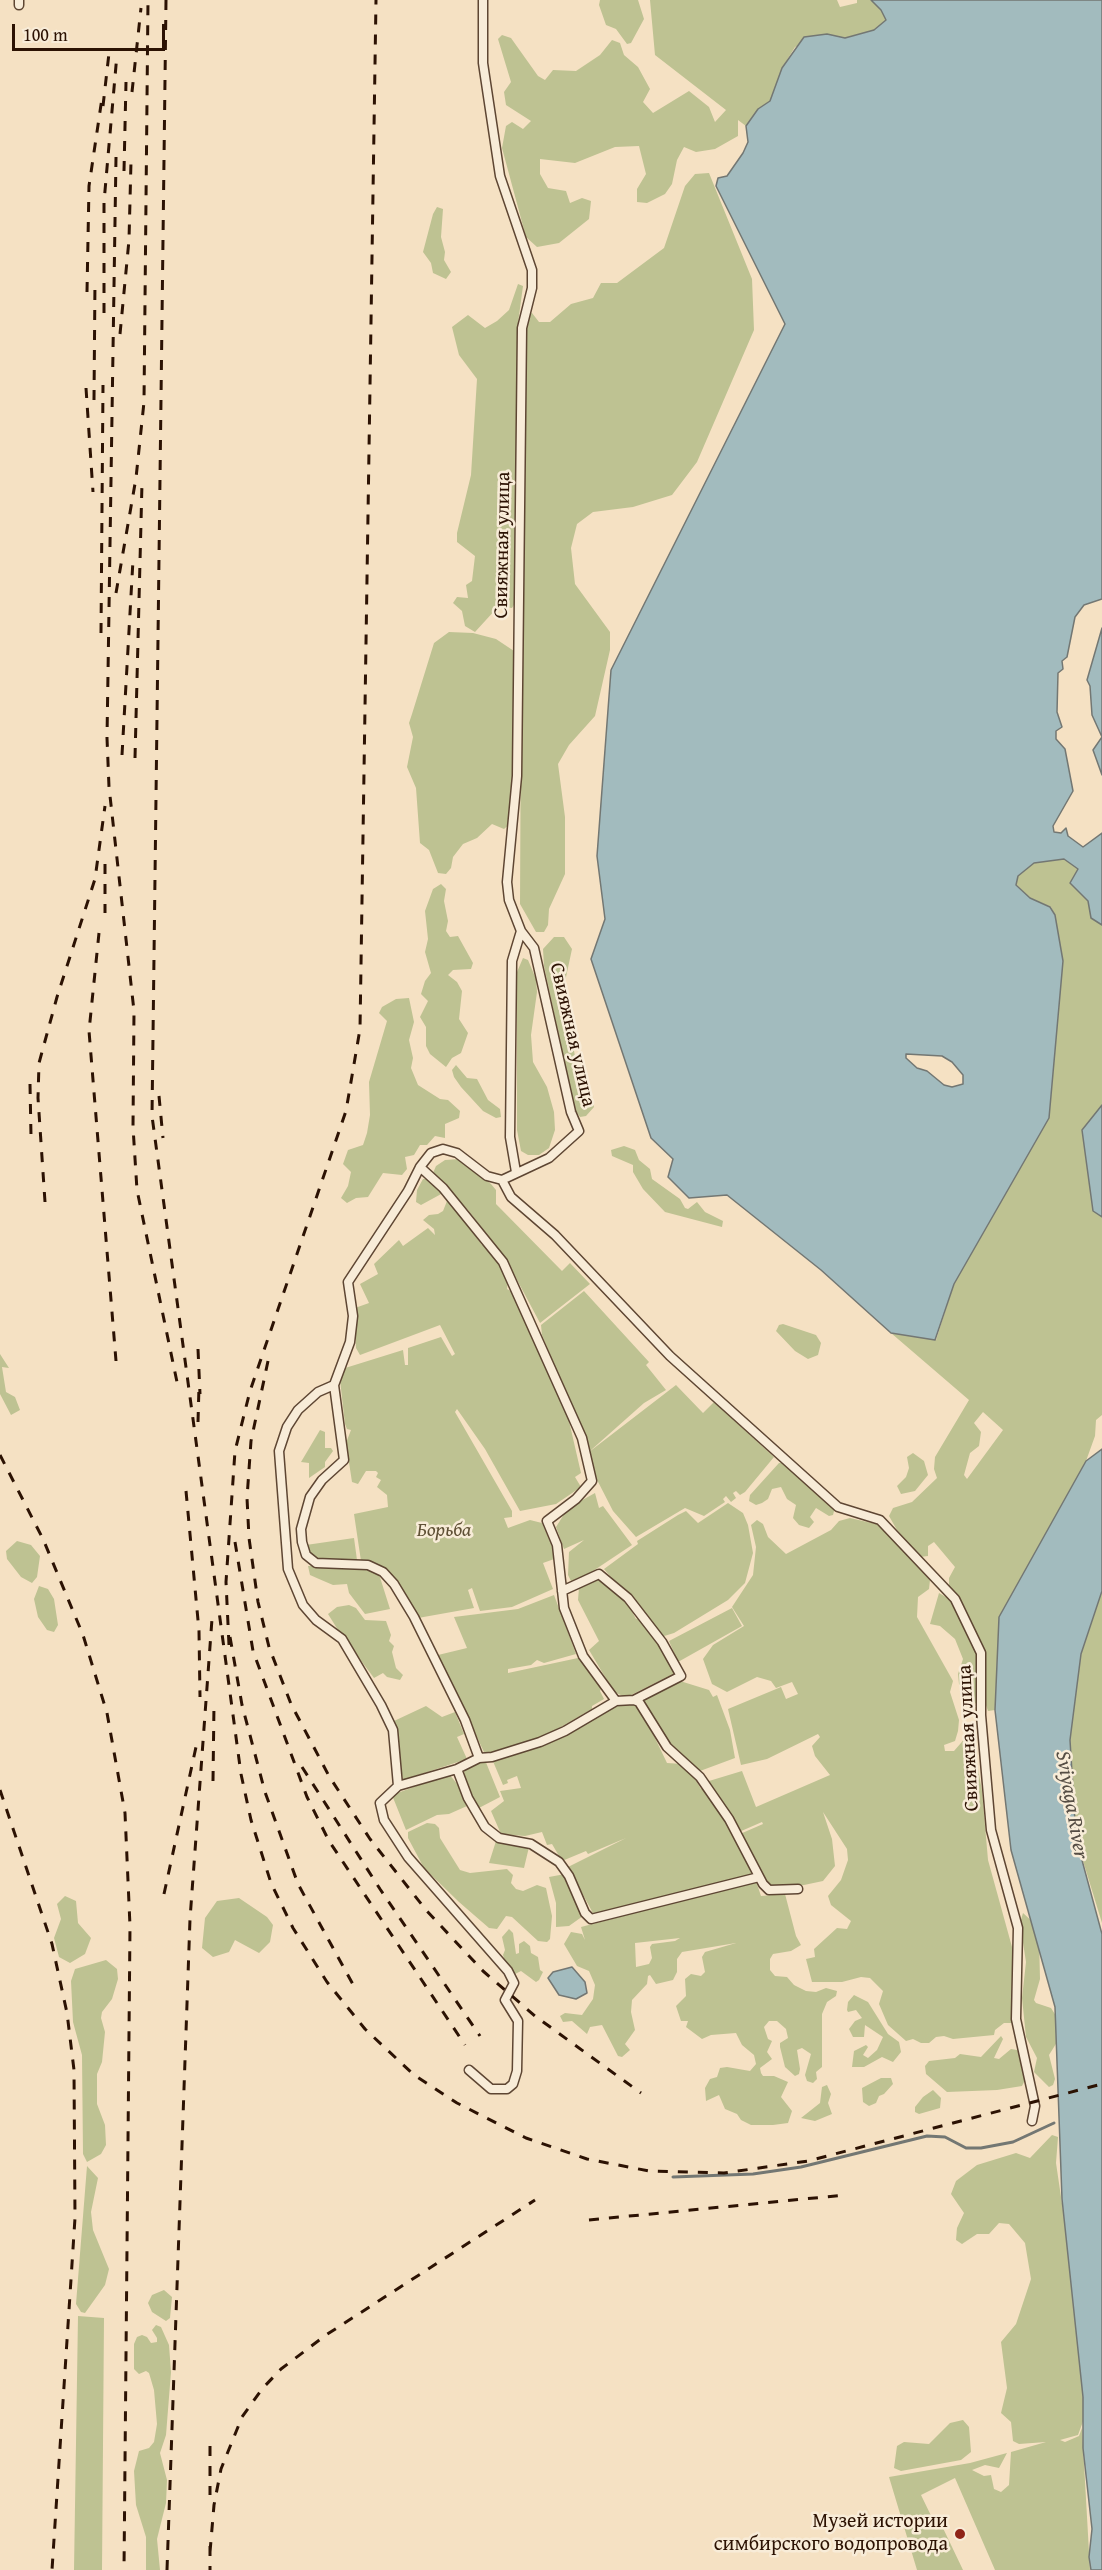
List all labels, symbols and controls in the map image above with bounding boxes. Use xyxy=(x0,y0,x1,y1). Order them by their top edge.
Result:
scale bar xyxy=(15,12,168,50)
text: 100 m xyxy=(23,21,68,48)
street label: Свияжная улица xyxy=(490,471,516,619)
street label: Свияжная улица xyxy=(544,961,600,1109)
park label: Борьба xyxy=(417,1519,471,1543)
street label: Свияжная улица xyxy=(953,1664,985,1812)
water label: Sviyaga River xyxy=(1049,1749,1093,1861)
place label: Музей истории симбирского водопровода xyxy=(714,2510,948,2557)
marker: Музей истории симбирского водопровода xyxy=(953,2527,967,2541)

